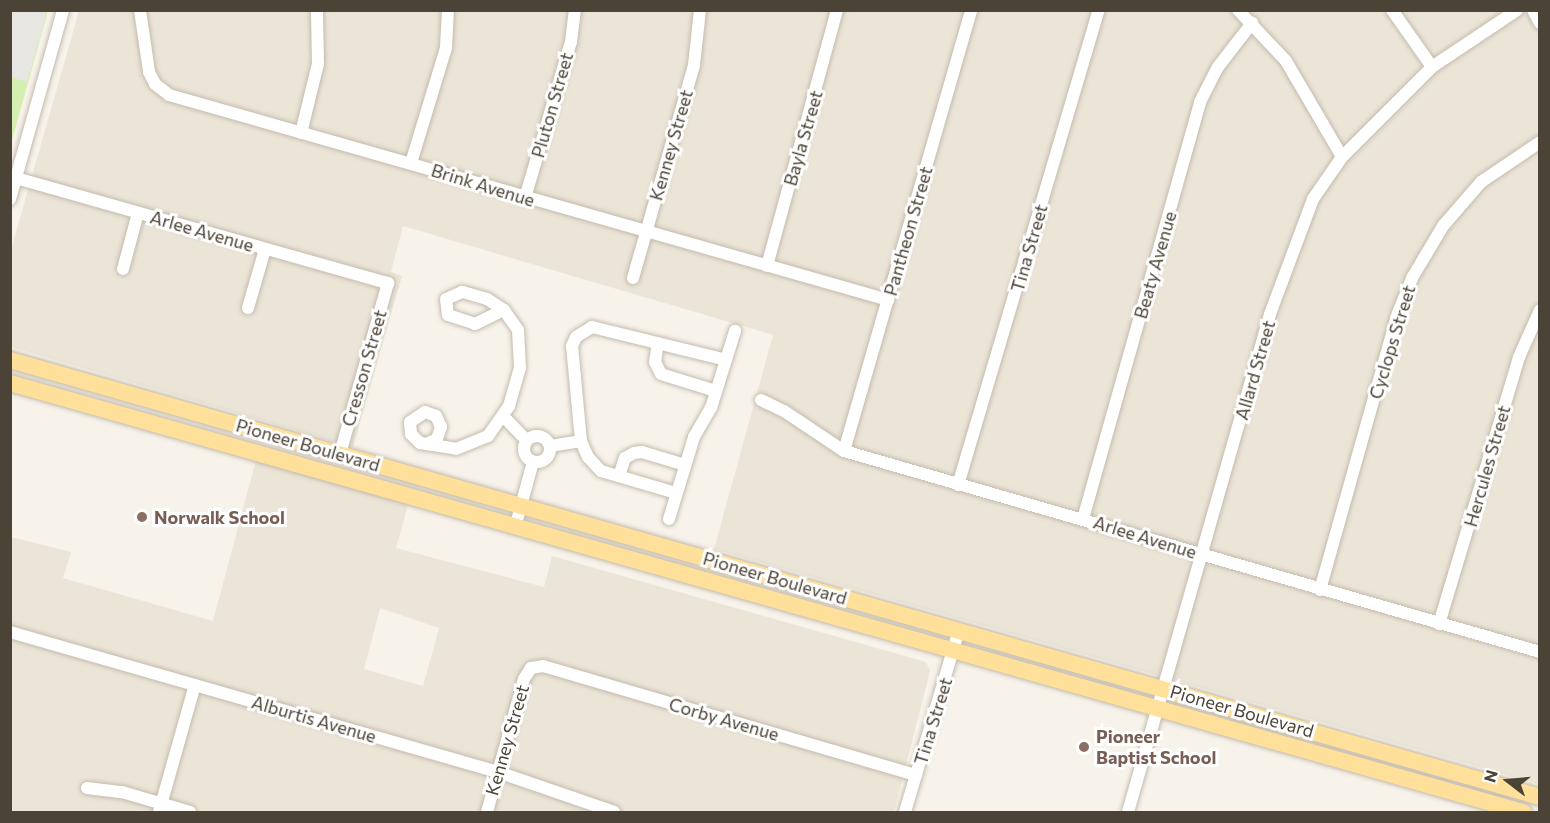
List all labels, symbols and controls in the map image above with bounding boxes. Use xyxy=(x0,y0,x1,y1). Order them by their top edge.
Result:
street label: Pluton Street xyxy=(527,50,577,160)
street label: Kenney Street xyxy=(645,87,697,203)
street label: Bayla Street xyxy=(779,88,827,188)
street label: Brink Avenue xyxy=(429,159,537,211)
street label: Pantheon Street xyxy=(879,164,937,298)
street label: Tina Street xyxy=(1006,202,1052,294)
street label: Arlee Avenue xyxy=(148,206,256,256)
street label: Beaty Avenue xyxy=(1129,209,1181,321)
street label: Cyclops Street xyxy=(1364,282,1420,402)
street label: Cresson Street xyxy=(337,307,391,429)
street label: Allard Street xyxy=(1230,318,1280,422)
street label: Hercules Street xyxy=(1459,403,1515,529)
street label: Pioneer Boulevard xyxy=(234,414,382,476)
place label: Norwalk School xyxy=(154,506,285,528)
marker: Norwalk School xyxy=(135,510,149,524)
street label: Arlee Avenue xyxy=(1091,511,1199,563)
street label: Pioneer Boulevard xyxy=(701,547,849,609)
street label: Tina Street xyxy=(909,675,957,767)
street label: Pioneer Boulevard xyxy=(1168,680,1316,742)
street label: Kenney Street xyxy=(481,682,533,798)
street label: Alburtis Avenue xyxy=(249,691,379,747)
street label: Corby Avenue xyxy=(666,693,782,745)
place label: Pioneer Baptist School xyxy=(1096,726,1216,768)
marker: Pioneer Baptist School xyxy=(1077,740,1091,754)
north arrow xyxy=(1478,751,1538,811)
text: N xyxy=(1479,768,1501,784)

